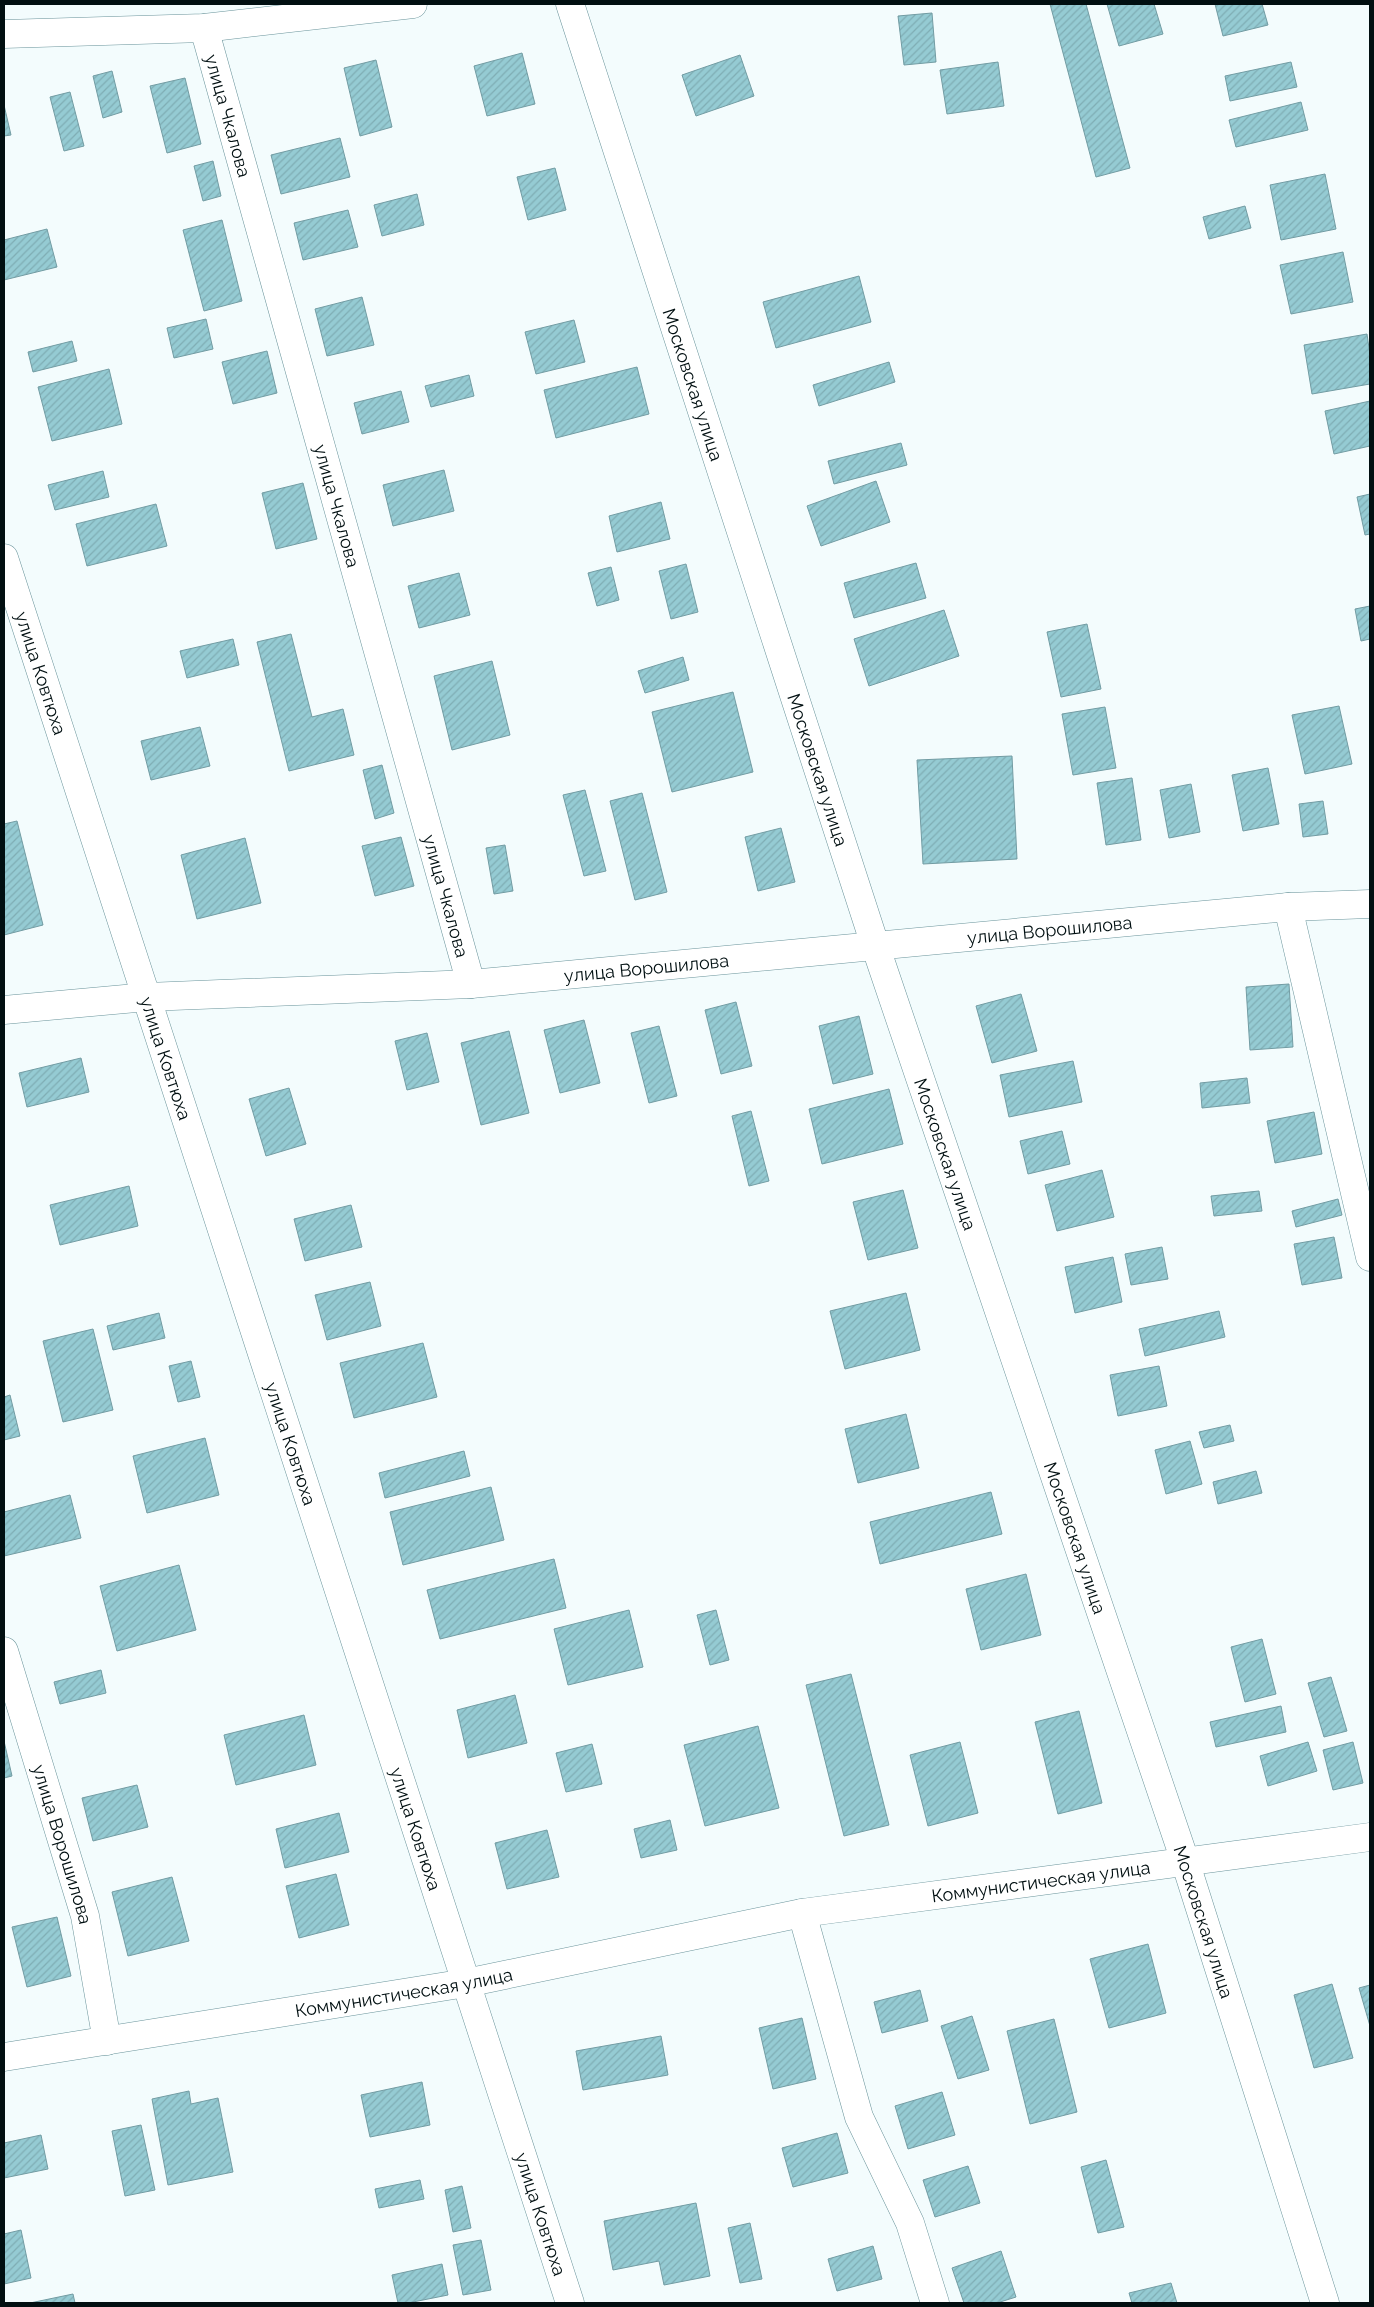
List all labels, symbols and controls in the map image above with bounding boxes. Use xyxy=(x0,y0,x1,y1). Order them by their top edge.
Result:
street label: улица Чкалова xyxy=(201,52,256,179)
street label: Московская улица xyxy=(659,306,728,463)
street label: улица Чкалова xyxy=(310,442,365,570)
street label: улица Ковтюха xyxy=(12,609,71,737)
street label: Московская улица xyxy=(784,691,853,849)
street label: улица Чкалова xyxy=(419,832,474,960)
street label: улица Ворошилова xyxy=(966,911,1133,948)
street label: улица Ворошилова xyxy=(563,949,730,986)
street label: улица Ковтюха xyxy=(137,994,196,1123)
street label: Московская улица xyxy=(910,1076,981,1233)
street label: улица Ковтюха xyxy=(261,1379,321,1508)
street label: Московская улица xyxy=(1040,1459,1111,1616)
street label: улица Ворошилова xyxy=(29,1762,97,1925)
street label: улица Ковтюха xyxy=(386,1765,446,1893)
street label: Московская улица xyxy=(1170,1843,1238,2001)
street label: Коммунистическая улица xyxy=(930,1856,1151,1906)
street label: Коммунистическая улица xyxy=(293,1963,514,2021)
street label: улица Ковтюха xyxy=(511,2150,571,2278)

